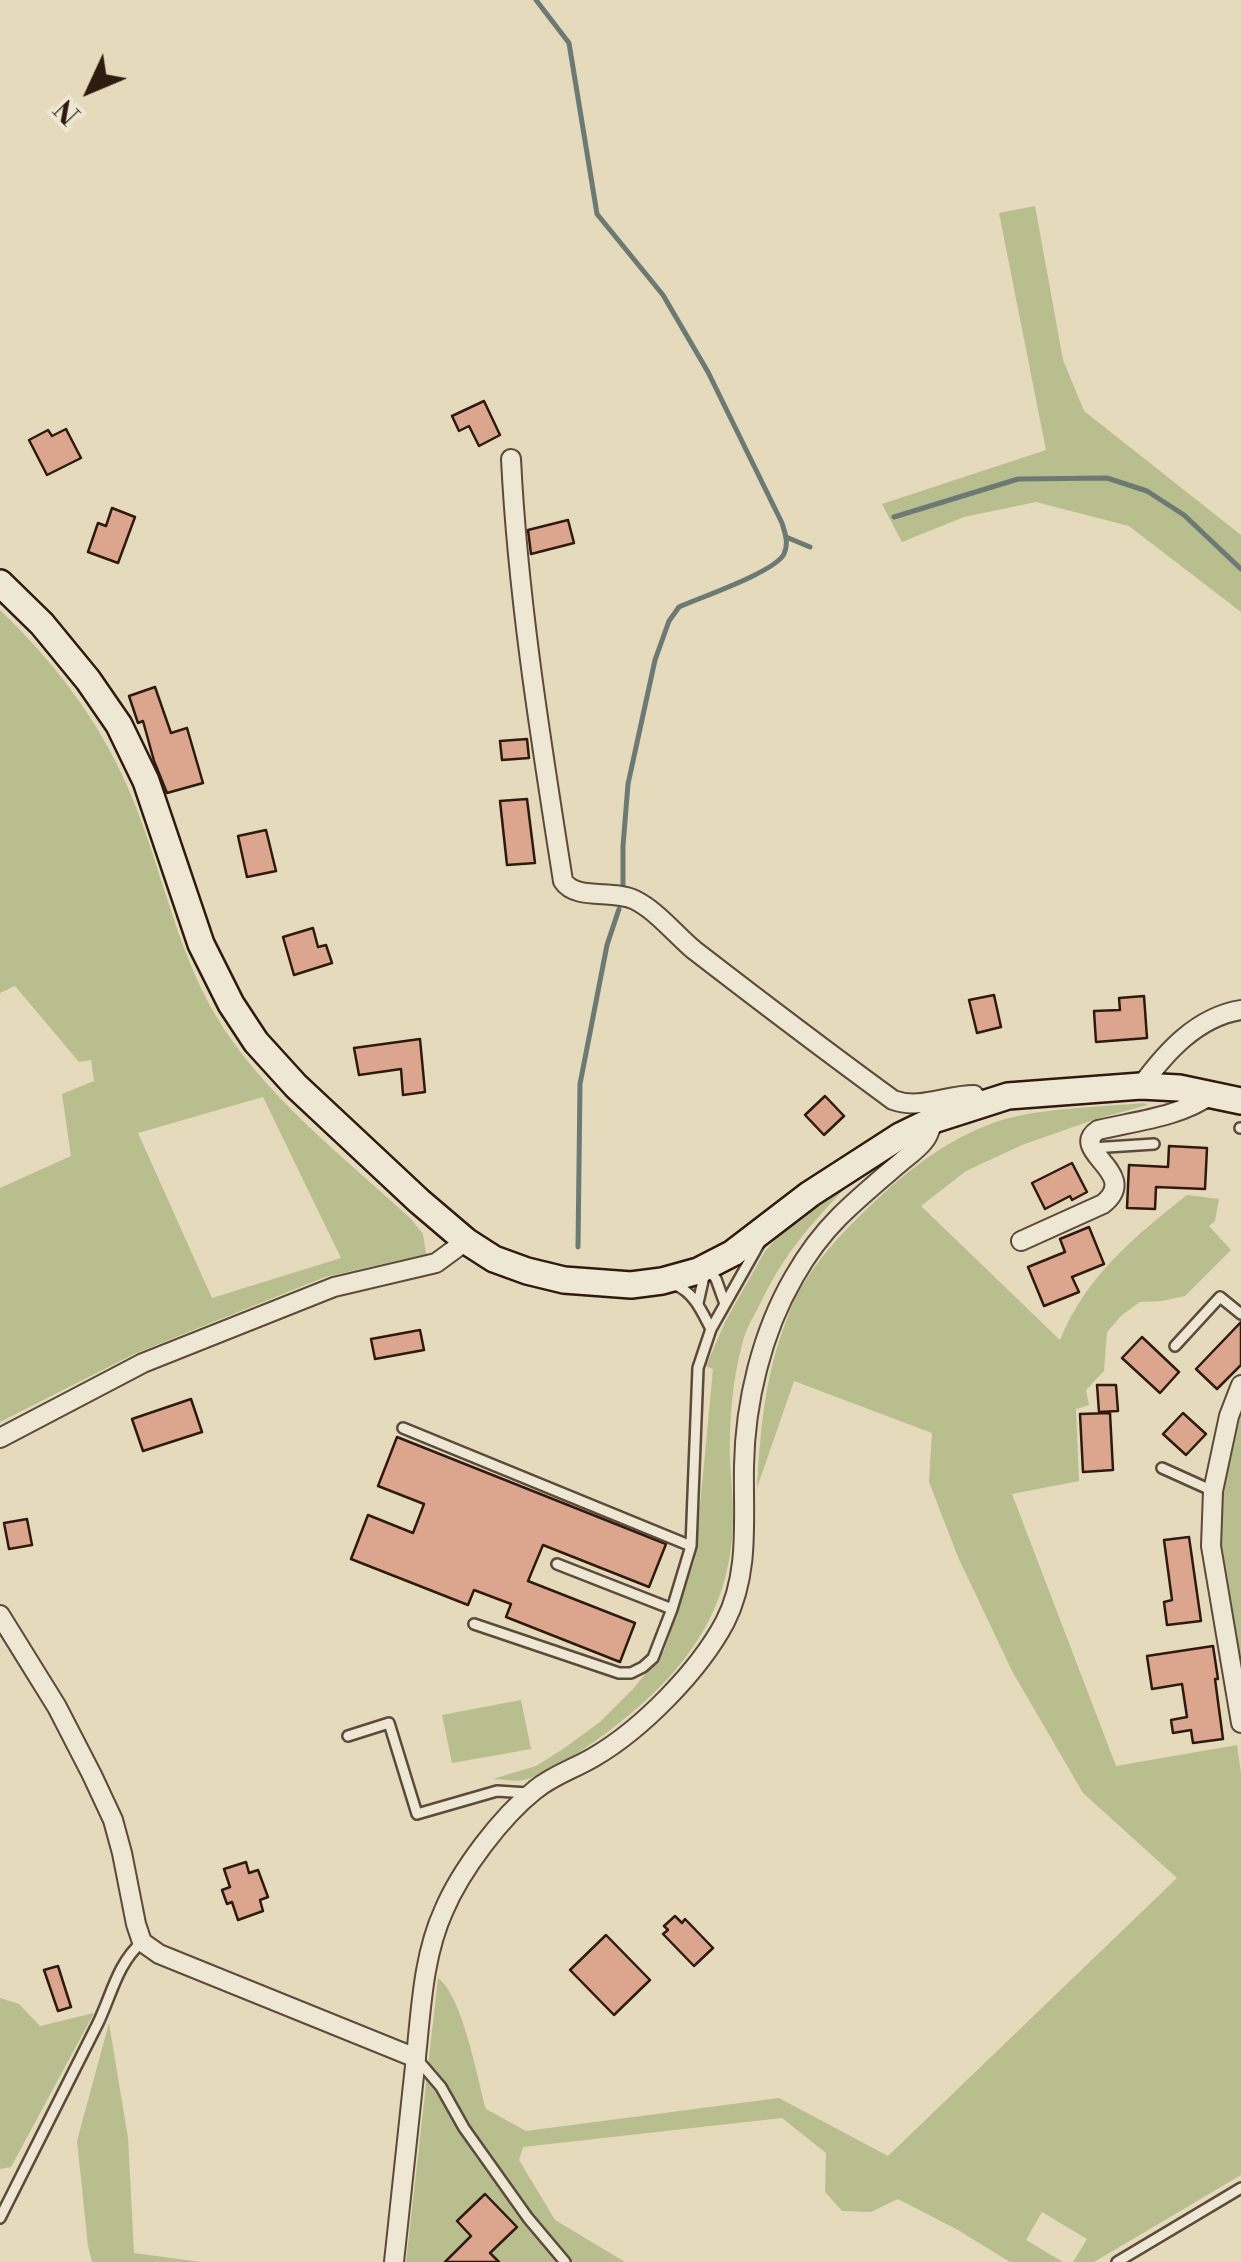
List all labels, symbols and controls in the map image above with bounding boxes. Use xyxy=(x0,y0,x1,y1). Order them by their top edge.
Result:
north arrow xyxy=(40,40,140,140)
text: N xyxy=(48,91,88,131)

